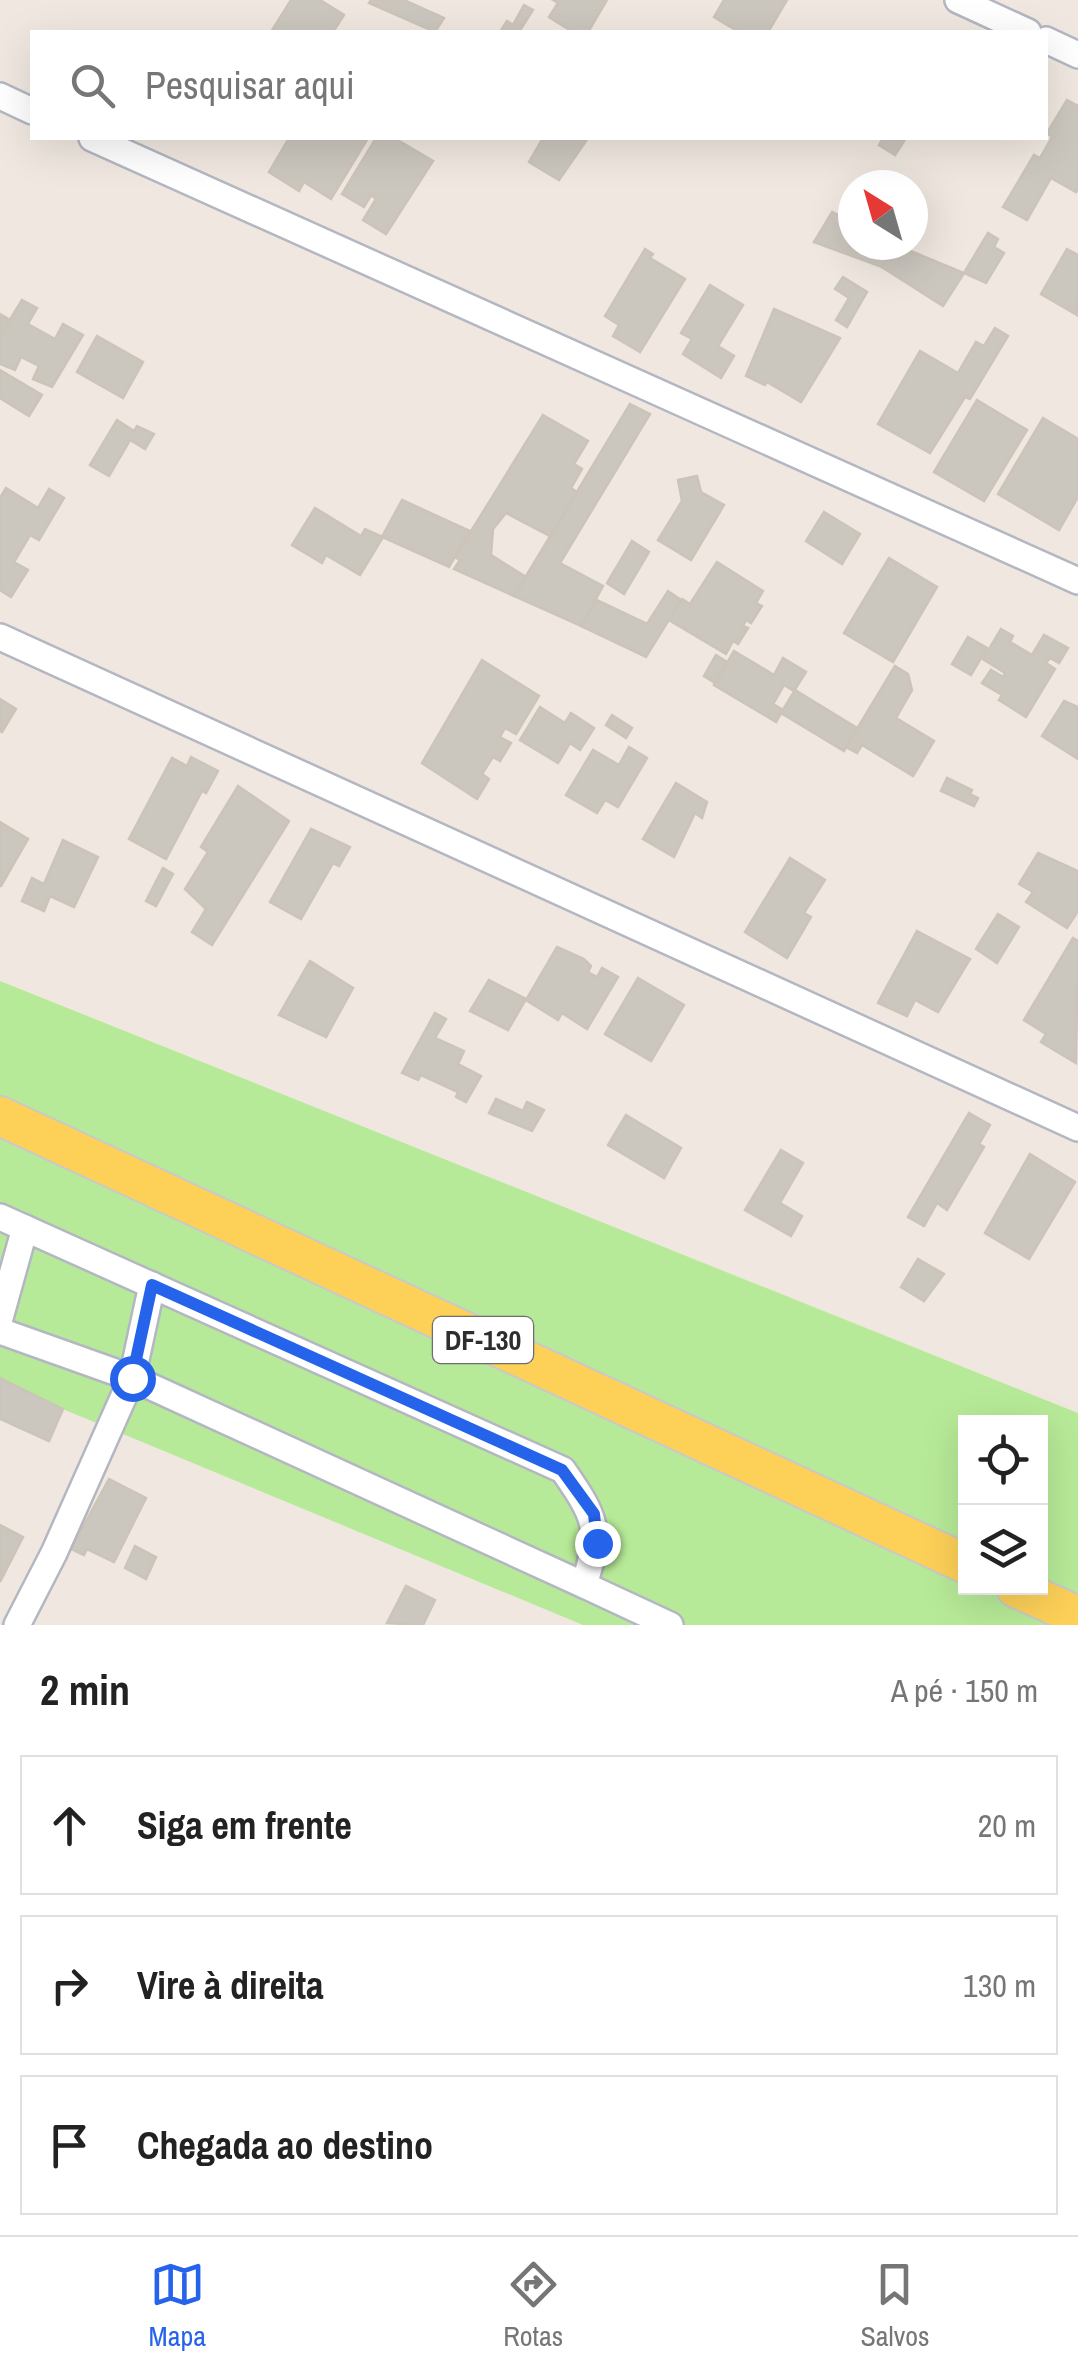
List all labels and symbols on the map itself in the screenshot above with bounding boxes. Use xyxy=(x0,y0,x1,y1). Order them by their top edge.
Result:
north arrow xyxy=(838,170,928,260)
road number: DF-130 xyxy=(433,1317,533,1363)
route start xyxy=(110,1356,156,1402)
route end xyxy=(575,1521,621,1567)

